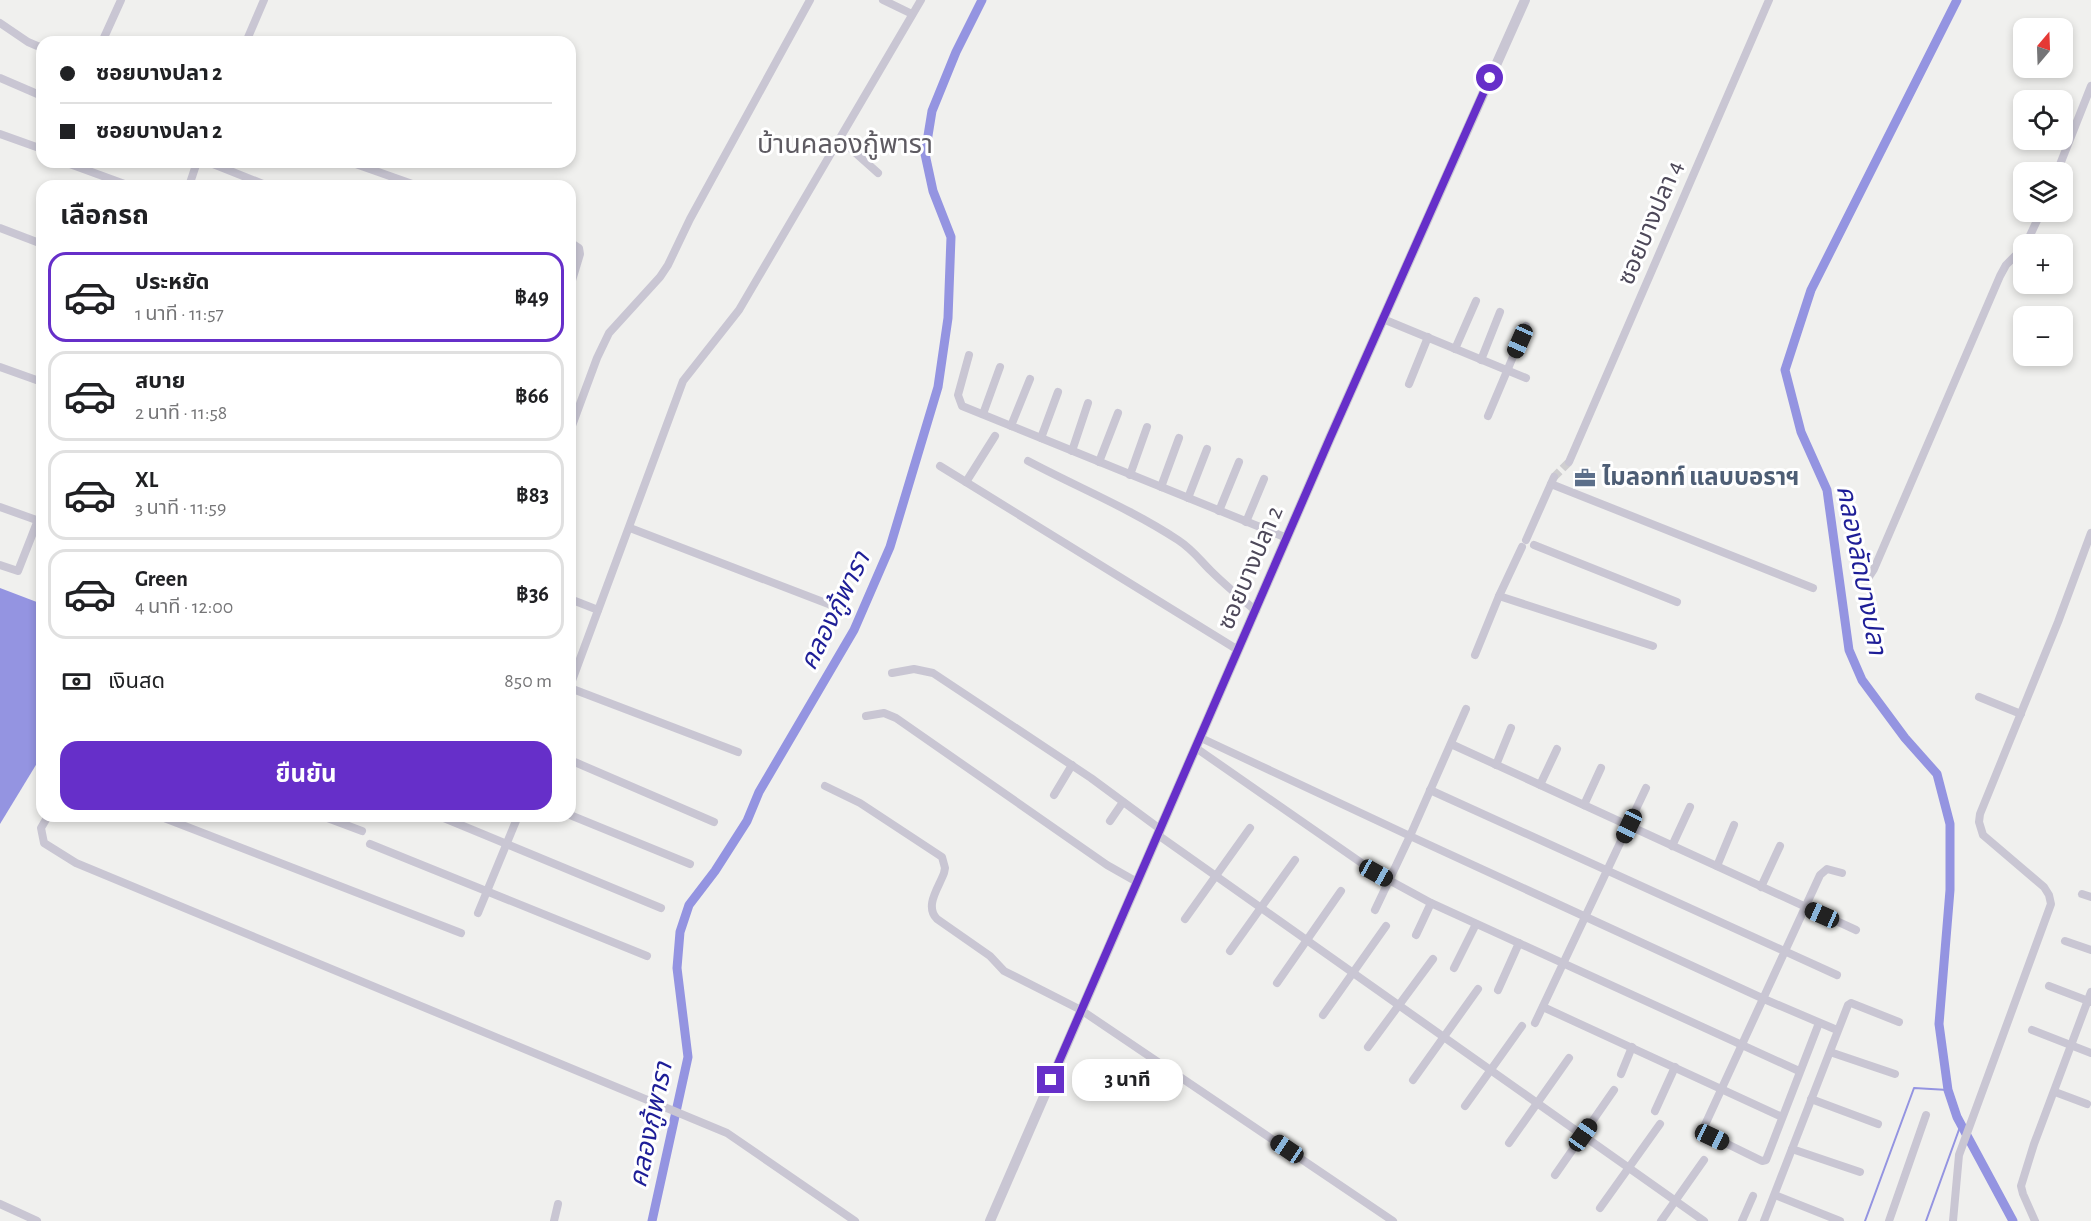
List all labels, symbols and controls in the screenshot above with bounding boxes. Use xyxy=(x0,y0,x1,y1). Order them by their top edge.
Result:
north arrow xyxy=(2013,18,2073,78)
map controls xyxy=(2013,18,2073,366)
text: ซอยบางปลา 2 xyxy=(96,62,222,84)
route start xyxy=(1476,64,1503,91)
button: locate xyxy=(2013,90,2073,150)
text: ซอยบางปลา 2 xyxy=(96,120,222,142)
district label: บ้านคลองกู้พารา xyxy=(757,130,933,160)
street label: ซอยบางปลา 4 xyxy=(1614,158,1688,288)
button: layers xyxy=(2013,162,2073,222)
text: เลือกรถ xyxy=(60,202,149,229)
button: + xyxy=(2013,234,2073,294)
icon: car xyxy=(63,270,117,324)
text: ประหยัด xyxy=(135,271,210,293)
text: ฿49 xyxy=(515,286,549,308)
text: 1 นาที · 11:57 xyxy=(135,304,224,324)
button: − xyxy=(2013,306,2073,366)
car xyxy=(1504,321,1536,361)
icon: car xyxy=(63,369,117,423)
text: สบาย xyxy=(135,370,185,392)
text: ฿66 xyxy=(515,385,549,407)
text: 2 นาที · 11:58 xyxy=(135,403,227,423)
place label: ไมลอทท์ แลบบอราฯ xyxy=(1602,464,1799,490)
office icon: ไมลอทท์ แลบบอราฯ xyxy=(1573,466,1597,490)
icon: car xyxy=(63,468,117,522)
text: XL xyxy=(135,469,158,491)
water label: คลองลัดบางปลา xyxy=(1832,483,1890,658)
text: ฿83 xyxy=(516,484,549,506)
text: 3 นาที · 11:59 xyxy=(135,498,226,518)
street label: ซอยบางปลา 2 xyxy=(1214,503,1288,633)
water label: คลองกู้พารา xyxy=(795,546,877,675)
icon: car xyxy=(63,567,117,621)
text: Green xyxy=(135,568,188,590)
text: ฿36 xyxy=(516,583,549,605)
text: 4 นาที · 12:00 xyxy=(135,597,233,617)
icon: cash xyxy=(60,665,93,698)
text: เงินสด xyxy=(108,670,165,692)
text: 850 m xyxy=(504,671,552,691)
button: ยืนยัน xyxy=(60,741,552,810)
car xyxy=(1613,806,1645,846)
car xyxy=(1356,856,1396,890)
car xyxy=(1802,899,1842,931)
water label: คลองกู้พารา xyxy=(624,1058,679,1190)
callout: 3 นาที xyxy=(1072,1059,1183,1101)
route end xyxy=(1037,1066,1064,1093)
text: 3 นาที xyxy=(1104,1070,1151,1090)
car xyxy=(1565,1115,1601,1155)
car xyxy=(1692,1121,1732,1153)
car xyxy=(1267,1131,1307,1167)

